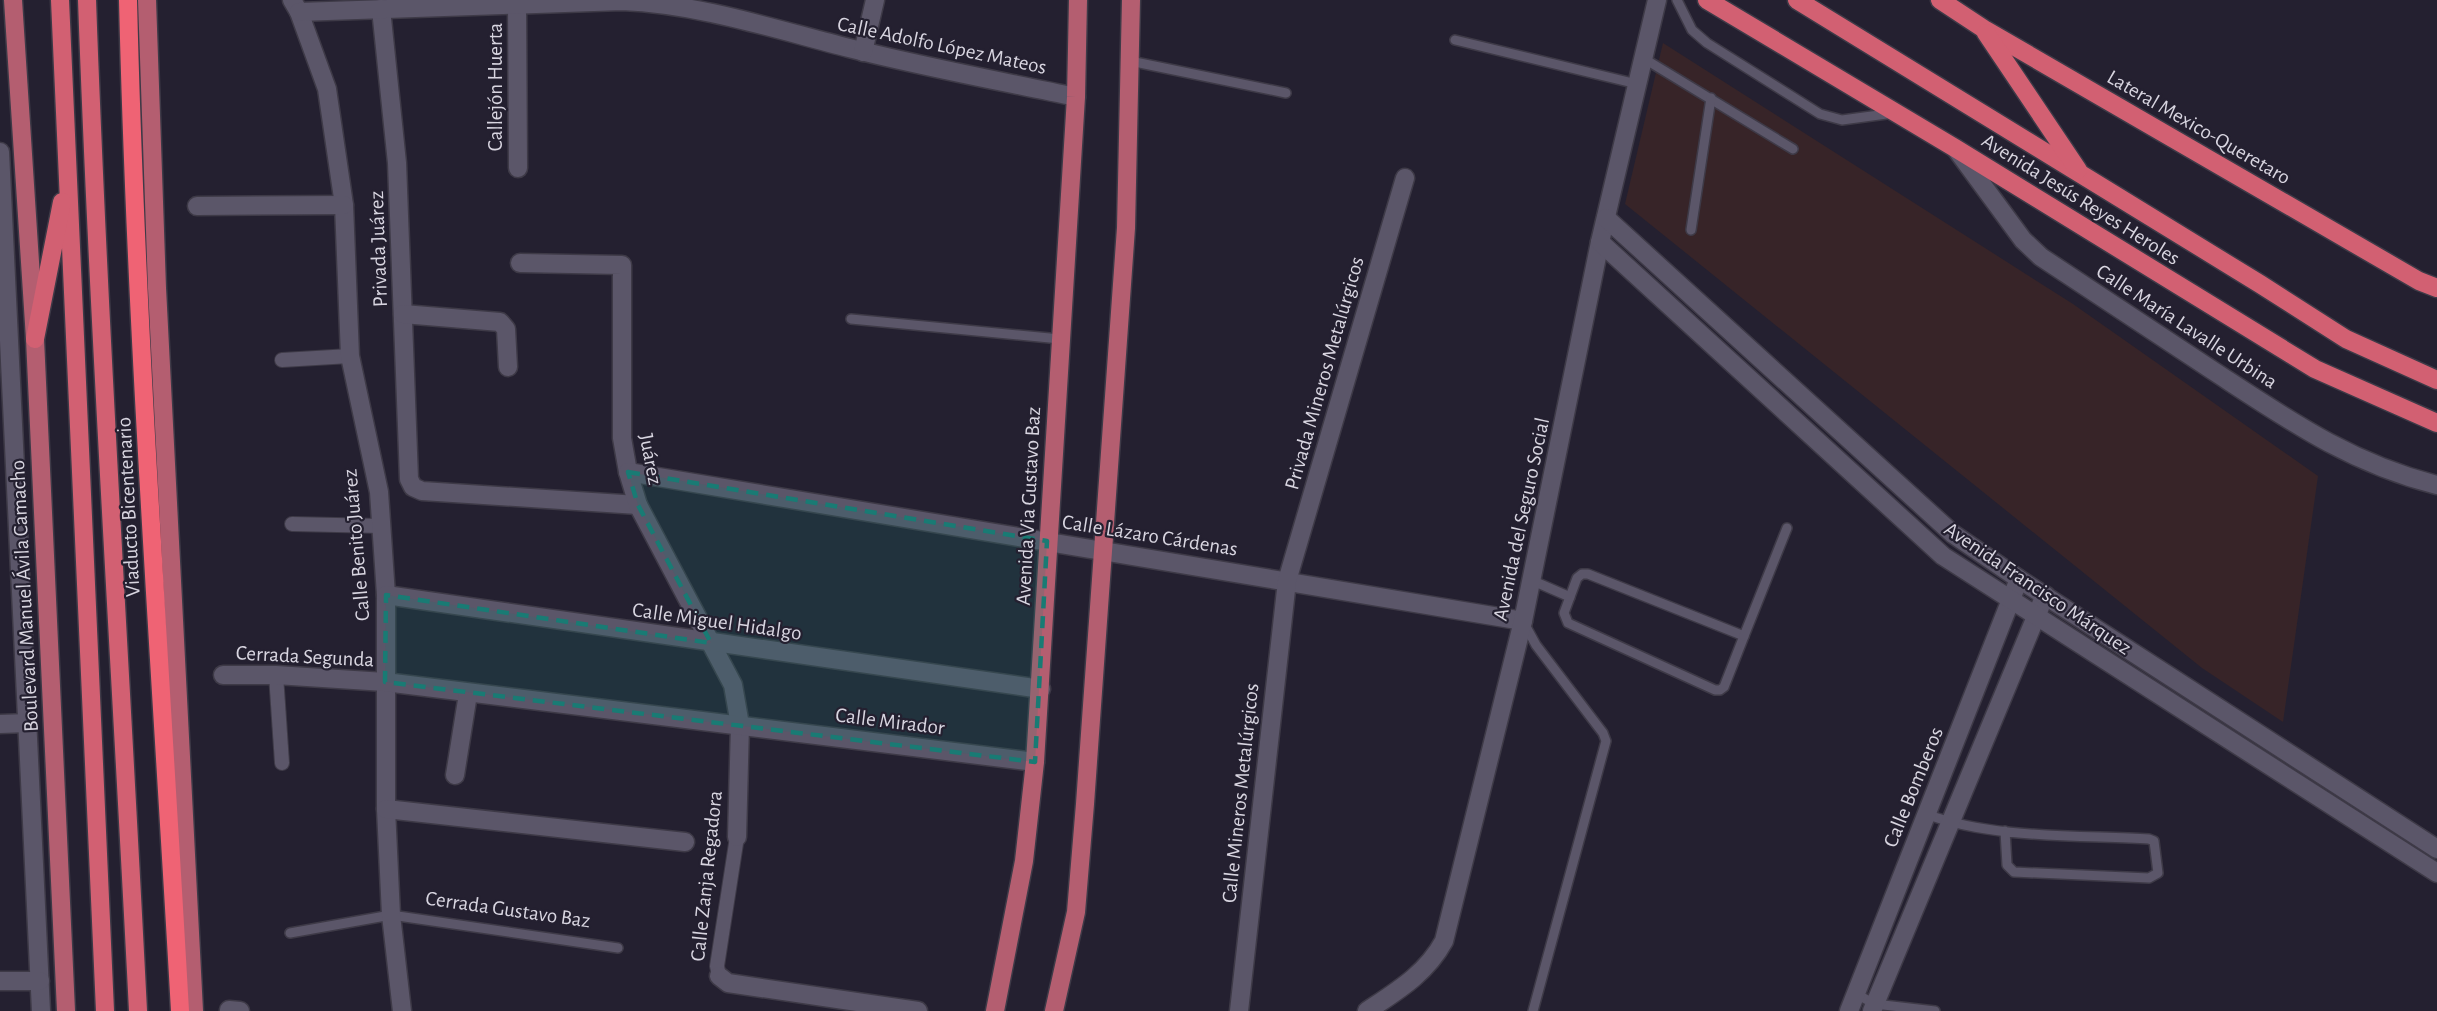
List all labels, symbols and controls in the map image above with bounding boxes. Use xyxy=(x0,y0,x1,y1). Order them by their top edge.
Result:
street label: Calle Adolfo López Mateos xyxy=(835,13,1049,78)
street label: Callejón Huerta xyxy=(485,23,506,151)
street label: Lateral Mexico-Queretaro xyxy=(2104,66,2294,188)
street label: Avenida Jesús Reyes Heroles xyxy=(1978,130,2183,269)
street label: Privada Juárez xyxy=(366,190,391,307)
street label: Privada Mineros Metalúrgicos xyxy=(1281,254,1368,492)
street label: Calle María Lavalle Urbina xyxy=(2093,260,2281,393)
street label: Avenida Via Gustavo Baz xyxy=(1013,406,1044,606)
street label: Avenida del Seguro Social xyxy=(1490,416,1553,623)
street label: Viaducto Bicentenario xyxy=(113,417,144,597)
street label: Juárez xyxy=(635,432,666,486)
street label: Boulevard Manuel Ávila Camacho xyxy=(5,460,42,732)
street label: Calle Benito Juárez xyxy=(339,468,374,622)
street label: Calle Lázaro Cárdenas xyxy=(1061,511,1239,560)
street label: Avenida Francisco Márquez xyxy=(1941,518,2135,659)
street label: Calle Miguel Hidalgo xyxy=(631,599,803,644)
street label: Cerrada Segunda xyxy=(235,642,375,671)
street label: Calle Mineros Metalúrgicos xyxy=(1219,682,1262,904)
street label: Calle Mirador xyxy=(834,704,946,739)
street label: Calle Bomberos xyxy=(1880,724,1947,850)
street label: Calle Zanja Regadora xyxy=(687,789,726,962)
street label: Cerrada Gustavo Baz xyxy=(424,888,592,931)

